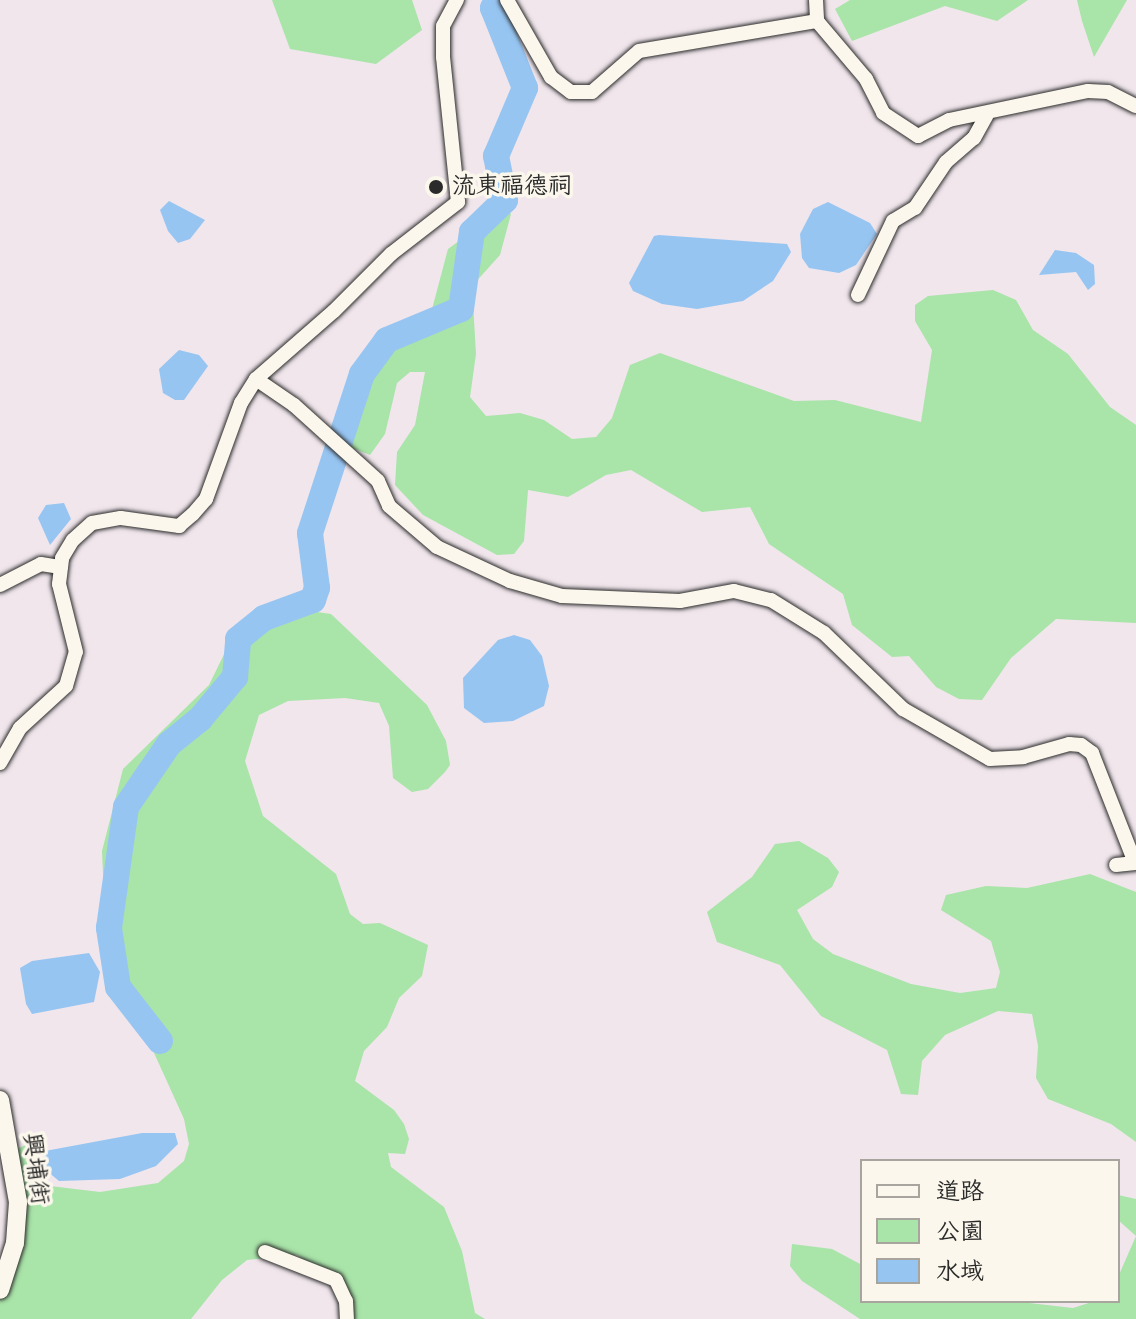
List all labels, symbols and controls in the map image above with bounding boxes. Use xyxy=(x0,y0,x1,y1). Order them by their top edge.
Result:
place label: 流東福德祠 xyxy=(452,173,572,201)
marker: 流東福德祠 xyxy=(427,178,445,196)
street label: 興埔街 xyxy=(16,1132,54,1206)
legend xyxy=(860,1159,1120,1303)
text: 道路 xyxy=(936,1175,984,1209)
text: 公園 xyxy=(936,1215,984,1249)
text: 水域 xyxy=(936,1255,984,1289)

